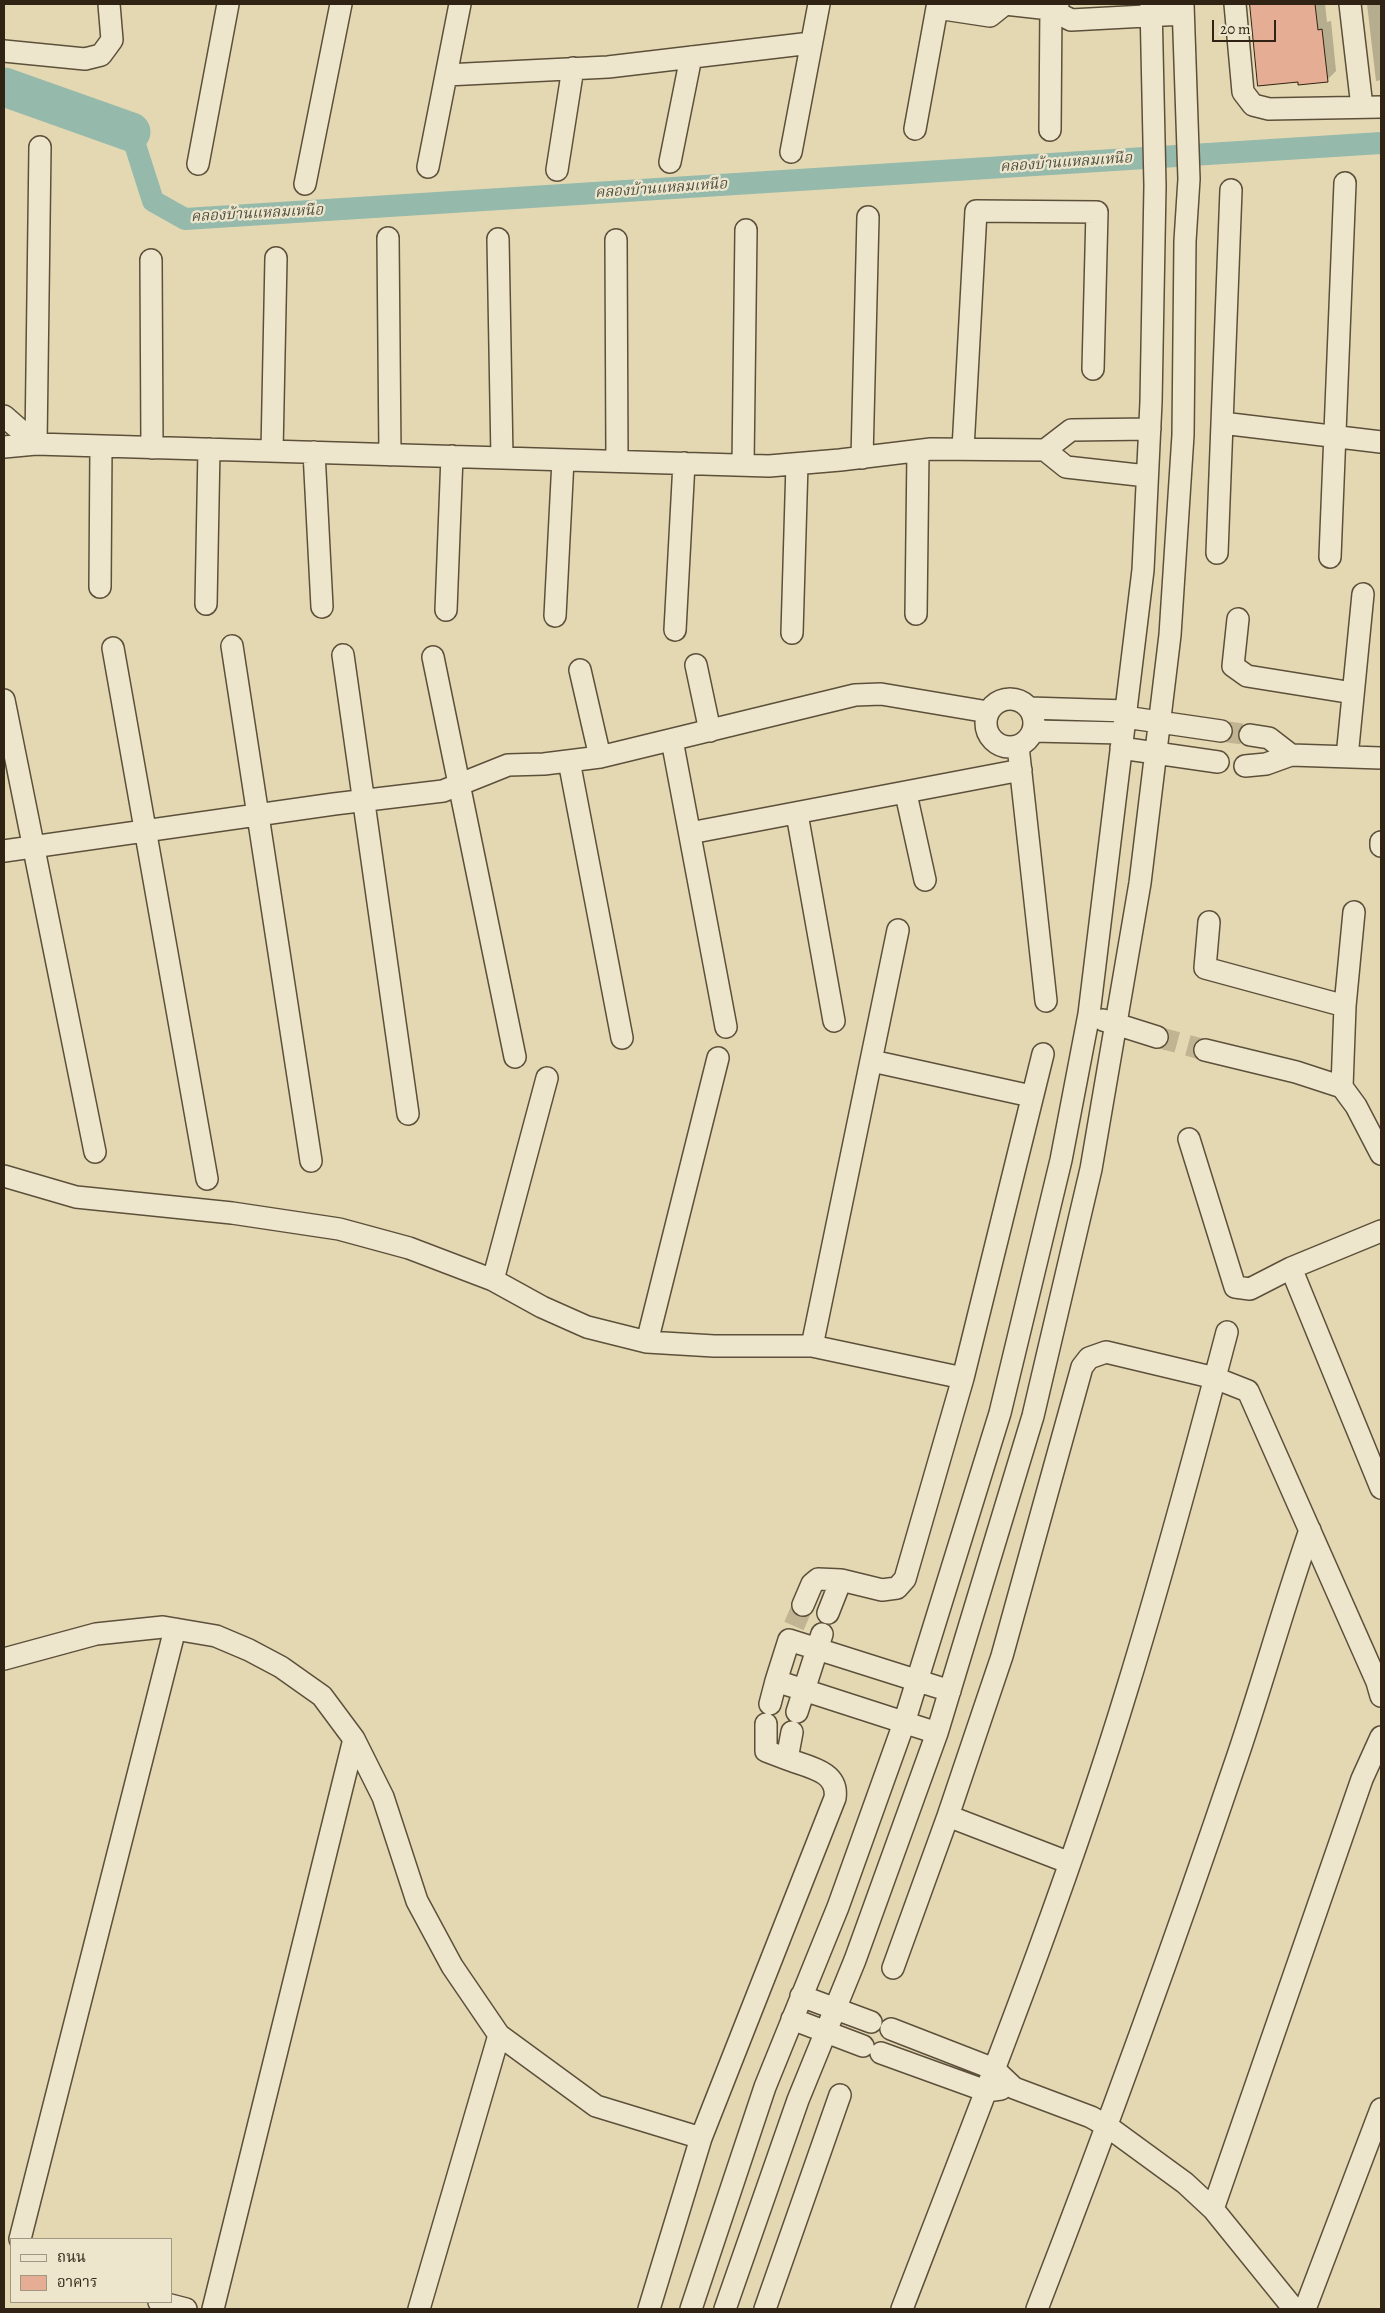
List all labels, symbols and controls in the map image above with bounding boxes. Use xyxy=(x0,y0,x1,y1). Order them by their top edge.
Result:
scale bar xyxy=(1215,10,1279,42)
text: 20 m xyxy=(1220,19,1251,39)
water label: คลองบ้านแหลมเหนือ xyxy=(999,149,1133,177)
water label: คลองบ้านแหลมเหนือ xyxy=(594,175,728,203)
water label: คลองบ้านแหลมเหนือ xyxy=(190,202,324,226)
legend xyxy=(10,2238,172,2303)
text: ถนน xyxy=(57,2247,86,2267)
text: อาคาร xyxy=(57,2272,97,2292)

